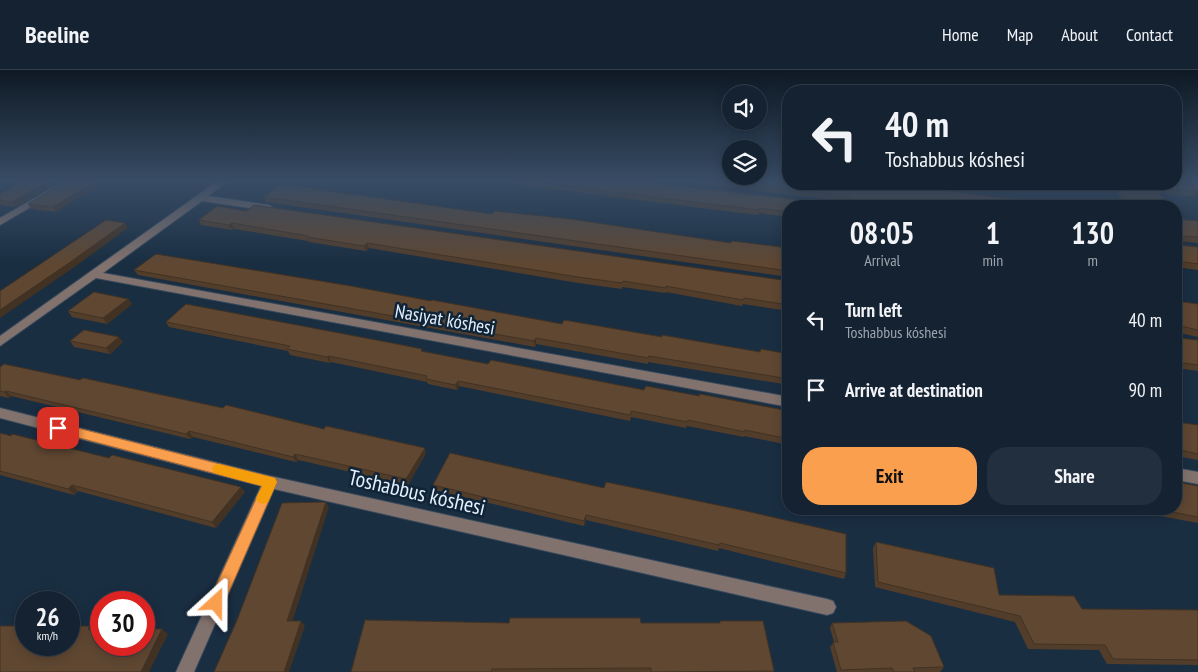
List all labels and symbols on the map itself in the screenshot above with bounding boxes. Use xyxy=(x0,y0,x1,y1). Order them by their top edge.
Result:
street label: Nasiyat kóshesi xyxy=(393,298,497,340)
pin xyxy=(37,407,79,449)
street label: Toshabbus kóshesi xyxy=(346,463,488,521)
position arrow xyxy=(189,576,241,628)
speed limit sign: 30 xyxy=(90,591,155,656)

